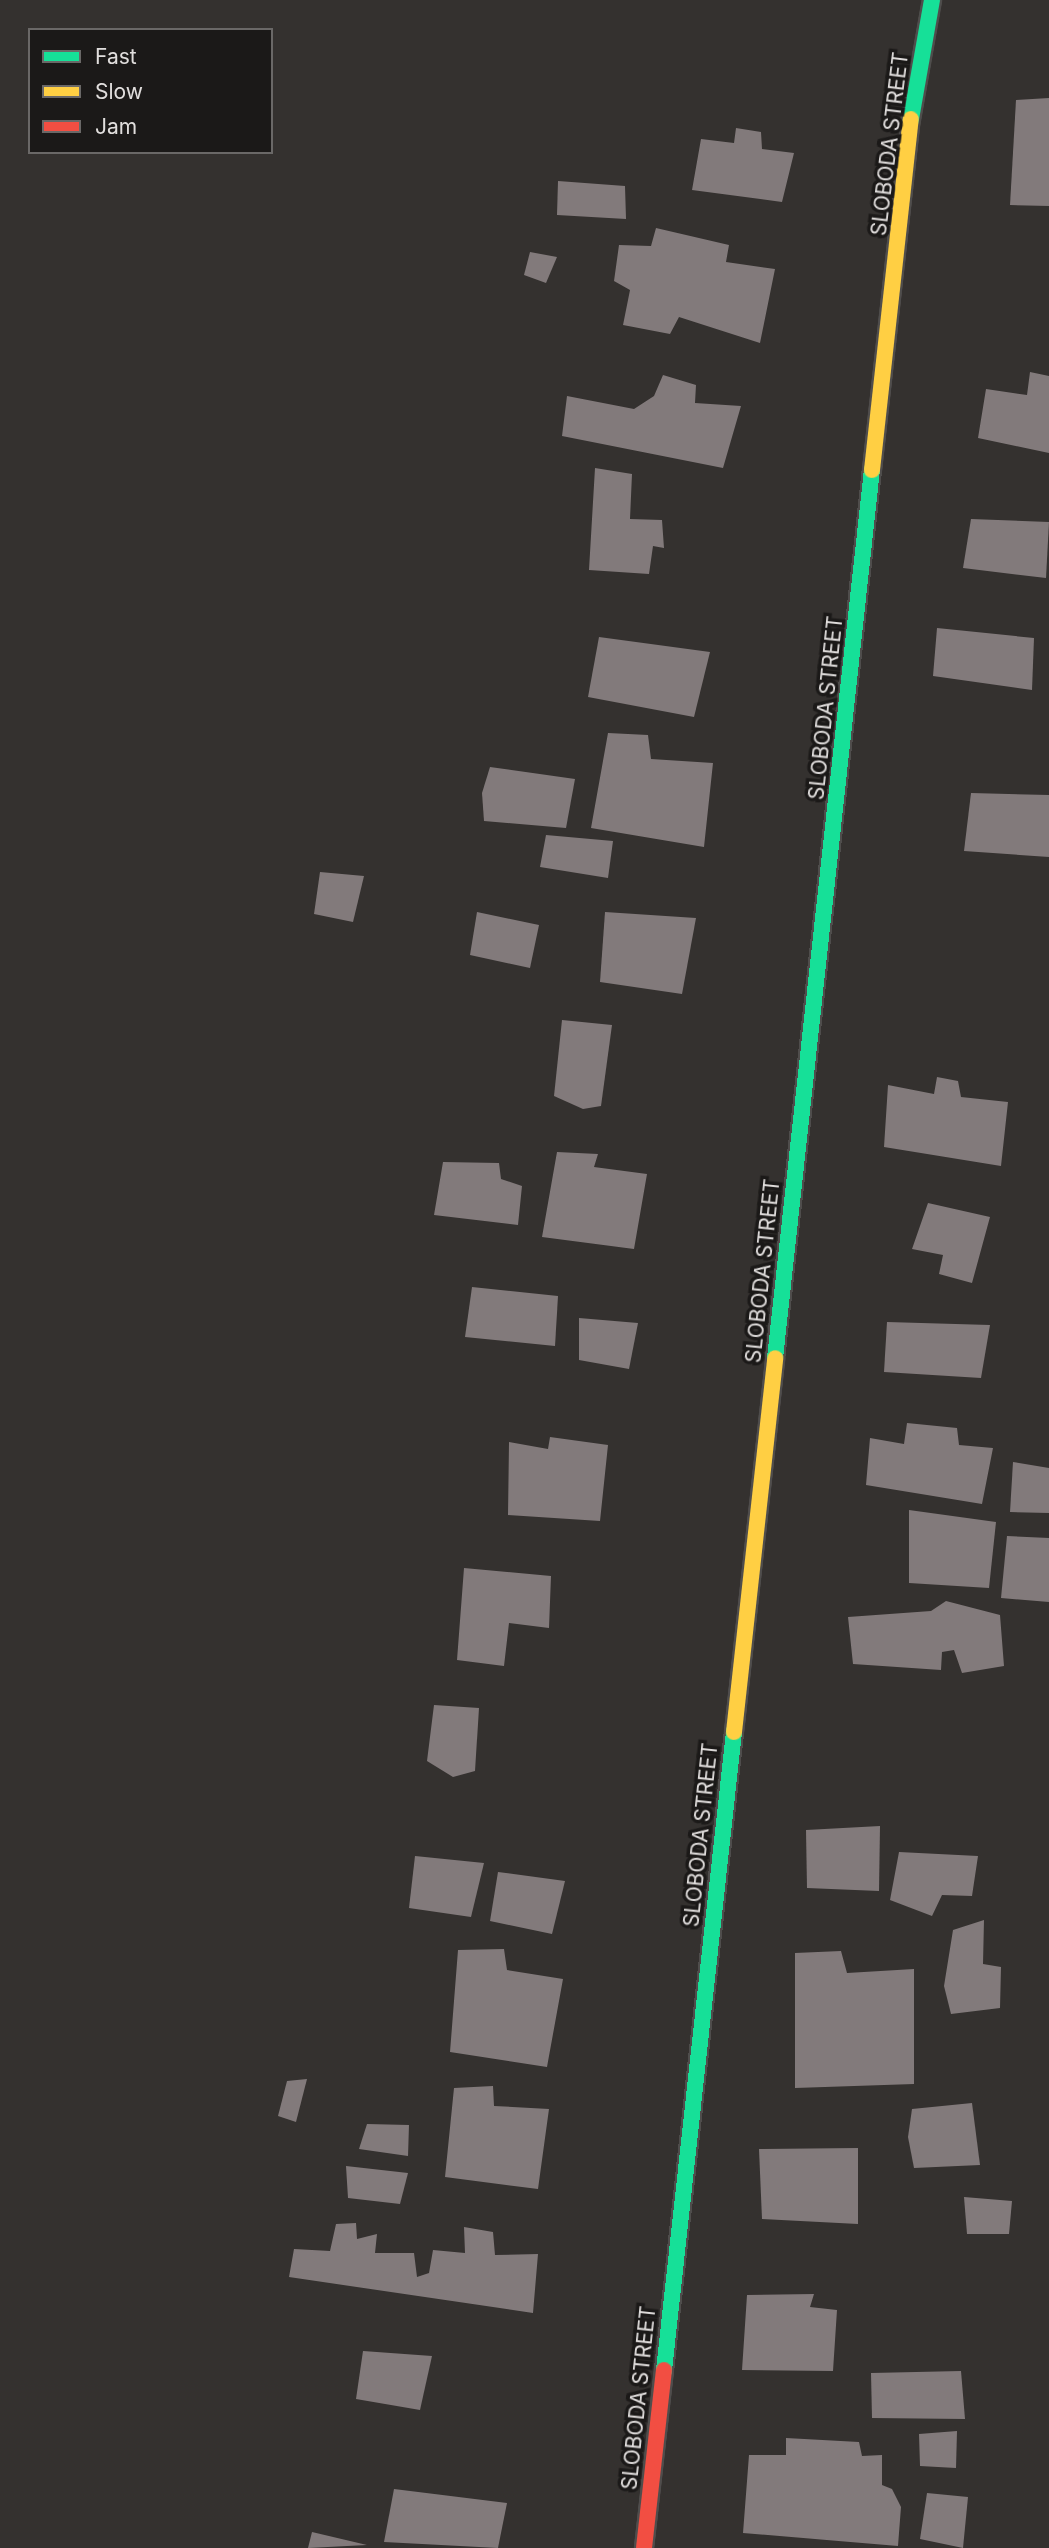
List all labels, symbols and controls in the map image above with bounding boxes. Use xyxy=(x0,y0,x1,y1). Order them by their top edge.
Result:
legend xyxy=(28,28,273,154)
text: Fast xyxy=(95,44,137,69)
street label: SLOBODA STREET xyxy=(866,51,914,237)
text: Slow xyxy=(95,79,143,104)
text: Jam xyxy=(95,114,137,139)
street label: SLOBODA STREET xyxy=(804,615,848,801)
street label: SLOBODA STREET xyxy=(741,1178,785,1364)
street label: SLOBODA STREET xyxy=(679,1742,723,1928)
street label: SLOBODA STREET xyxy=(617,2305,661,2491)

